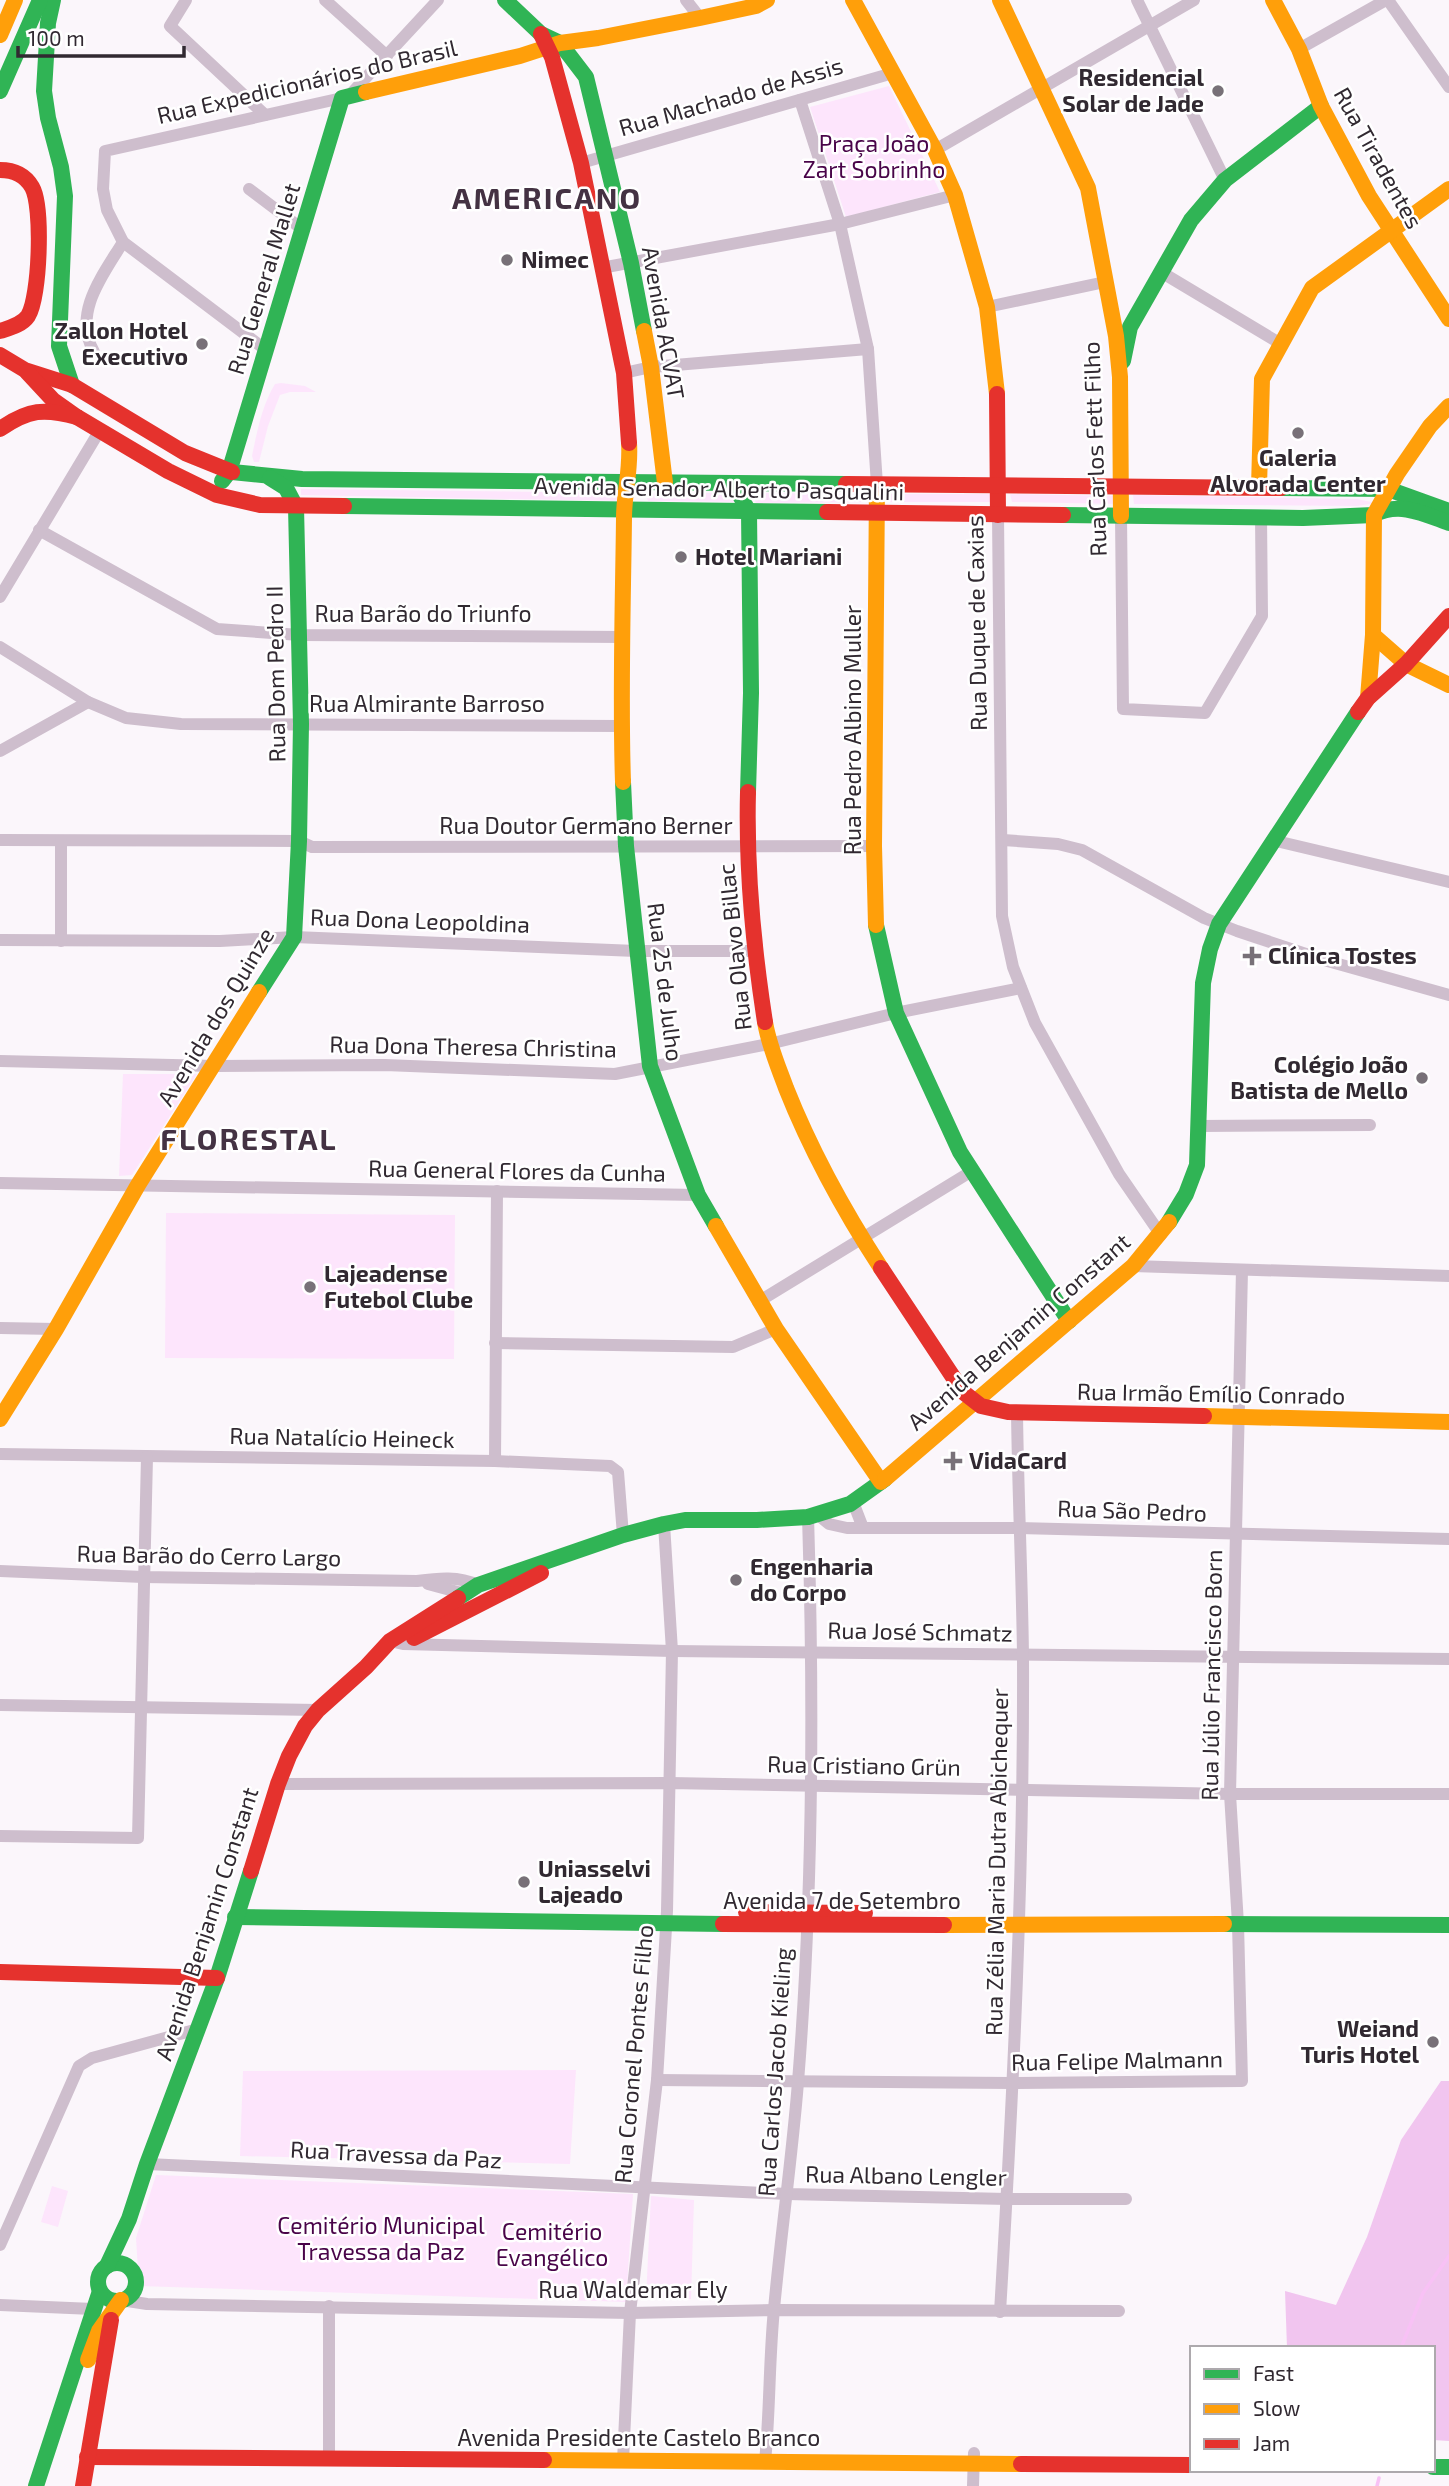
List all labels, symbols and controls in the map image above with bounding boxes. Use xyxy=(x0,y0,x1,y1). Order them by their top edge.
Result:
scale bar xyxy=(18,14,184,58)
text: 100 m xyxy=(28,25,85,50)
street label: Rua Expedicionários do Brasil xyxy=(154,33,460,129)
street label: Rua Machado de Assis xyxy=(616,51,846,141)
place label: Residencial Solar de Jade xyxy=(1062,63,1204,117)
street label: Rua Tiradentes xyxy=(1329,82,1429,233)
marker: Residencial Solar de Jade xyxy=(1210,83,1226,99)
park label: Praça João Zart Sobrinho xyxy=(803,129,945,183)
district label: AMERICANO xyxy=(452,179,642,215)
street label: Rua General Mallet xyxy=(221,180,306,378)
street label: Avenida ACVAT xyxy=(637,244,691,401)
place label: Nimec xyxy=(521,245,589,273)
marker: Nimec xyxy=(499,252,515,268)
place label: Zallon Hotel Executivo xyxy=(55,316,188,370)
marker: Zallon Hotel Executivo xyxy=(194,336,210,352)
street label: Rua Carlos Fett Filho xyxy=(1076,341,1112,557)
marker: Galeria Alvorada Center xyxy=(1290,425,1306,441)
place label: Galeria Alvorada Center xyxy=(1210,443,1386,497)
street label: Avenida Senador Alberto Pasqualini xyxy=(534,471,904,505)
street label: Rua Duque de Caxias xyxy=(960,515,992,731)
place label: Hotel Mariani xyxy=(695,542,842,570)
marker: Hotel Mariani xyxy=(673,549,689,565)
street label: Rua Dom Pedro II xyxy=(259,585,291,763)
street label: Rua Barão do Triunfo xyxy=(314,599,532,627)
street label: Rua Pedro Albino Muller xyxy=(838,605,866,855)
street label: Rua Almirante Barroso xyxy=(309,689,545,717)
street label: Rua Doutor Germano Berner xyxy=(439,811,733,839)
street label: Rua Olavo Billac xyxy=(711,862,757,1032)
street label: Rua 25 de Julho xyxy=(642,901,690,1063)
street label: Rua Dona Leopoldina xyxy=(310,902,530,938)
street label: Avenida dos Quinze xyxy=(151,922,279,1111)
place label: Clínica Tostes xyxy=(1268,941,1417,969)
marker: Clínica Tostes xyxy=(1242,946,1262,966)
street label: Rua Dona Theresa Christina xyxy=(329,1029,617,1063)
place label: Colégio João Batista de Mello xyxy=(1230,1050,1408,1104)
marker: Colégio João Batista de Mello xyxy=(1414,1070,1430,1086)
district label: FLORESTAL xyxy=(160,1120,338,1156)
street label: Rua General Flores da Cunha xyxy=(368,1153,666,1187)
street label: Avenida Benjamin Constant xyxy=(901,1227,1136,1436)
place label: Lajeadense Futebol Clube xyxy=(324,1259,473,1313)
marker: Lajeadense Futebol Clube xyxy=(302,1279,318,1295)
street label: Rua Irmão Emílio Conrado xyxy=(1077,1377,1345,1409)
street label: Rua Natalício Heineck xyxy=(229,1421,455,1453)
place label: VidaCard xyxy=(969,1446,1067,1474)
marker: VidaCard xyxy=(943,1451,963,1471)
street label: Rua São Pedro xyxy=(1057,1493,1207,1527)
street label: Rua Barão do Cerro Largo xyxy=(77,1539,342,1571)
street label: Rua Júlio Francisco Born xyxy=(1195,1549,1227,1801)
place label: Engenharia do Corpo xyxy=(750,1552,873,1606)
marker: Engenharia do Corpo xyxy=(728,1572,744,1588)
street label: Rua José Schmatz xyxy=(827,1615,1013,1647)
street label: Rua Zélia Maria Dutra Abichequer xyxy=(979,1688,1013,2036)
street label: Rua Cristiano Grün xyxy=(767,1749,961,1781)
street label: Avenida Benjamin Constant xyxy=(149,1783,264,2064)
place label: Uniasselvi Lajeado xyxy=(538,1854,651,1908)
marker: Uniasselvi Lajeado xyxy=(516,1874,532,1890)
street label: Avenida 7 de Setembro xyxy=(723,1886,961,1914)
street label: Rua Coronel Pontes Filho xyxy=(608,1923,658,2184)
street label: Rua Carlos Jacob Kieling xyxy=(751,1946,797,2197)
place label: Weiand Turis Hotel xyxy=(1301,2014,1419,2068)
marker: Weiand Turis Hotel xyxy=(1425,2034,1441,2050)
street label: Rua Felipe Malmann xyxy=(1011,2044,1223,2076)
street label: Rua Travessa da Paz xyxy=(289,2134,503,2174)
street label: Rua Albano Lengler xyxy=(805,2159,1007,2191)
park label: Cemitério Municipal Travessa da Paz xyxy=(277,2211,485,2265)
park label: Cemitério Evangélico xyxy=(496,2217,608,2271)
street label: Rua Waldemar Ely xyxy=(538,2275,728,2303)
legend xyxy=(1190,2346,1435,2472)
text: Fast xyxy=(1253,2360,1294,2385)
text: Slow xyxy=(1253,2395,1300,2420)
street label: Avenida Presidente Castelo Branco xyxy=(458,2423,820,2451)
text: Jam xyxy=(1253,2430,1290,2455)

